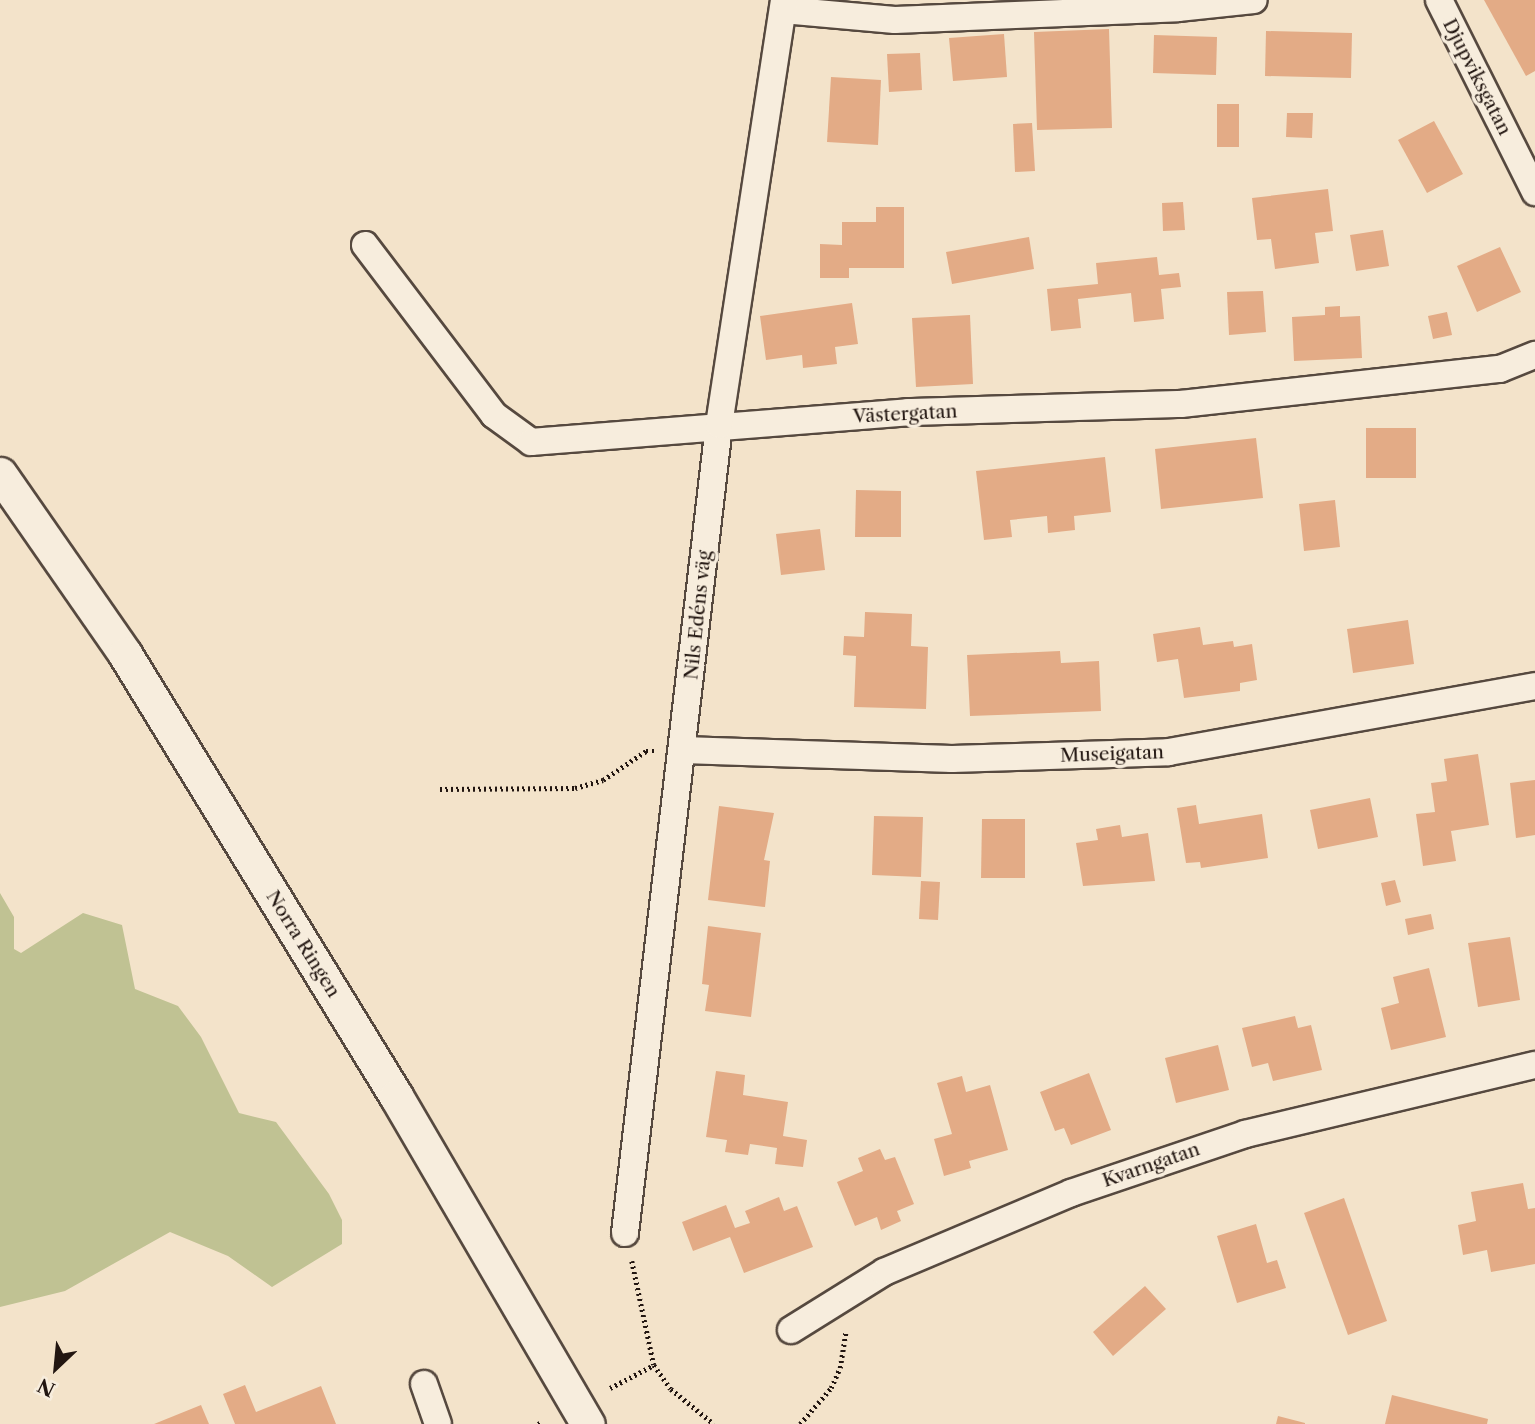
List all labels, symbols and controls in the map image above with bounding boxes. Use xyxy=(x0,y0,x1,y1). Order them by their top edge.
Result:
street label: Djupviksgatan xyxy=(1438,15,1516,139)
street label: Västergatan xyxy=(852,400,958,428)
street label: Nils Edéns väg xyxy=(680,549,716,681)
street label: Museigatan xyxy=(1060,741,1164,767)
street label: Norra Ringen xyxy=(261,886,345,1002)
street label: Kvarngatan xyxy=(1099,1138,1203,1192)
north arrow xyxy=(21,1333,91,1403)
text: N xyxy=(34,1373,59,1401)

